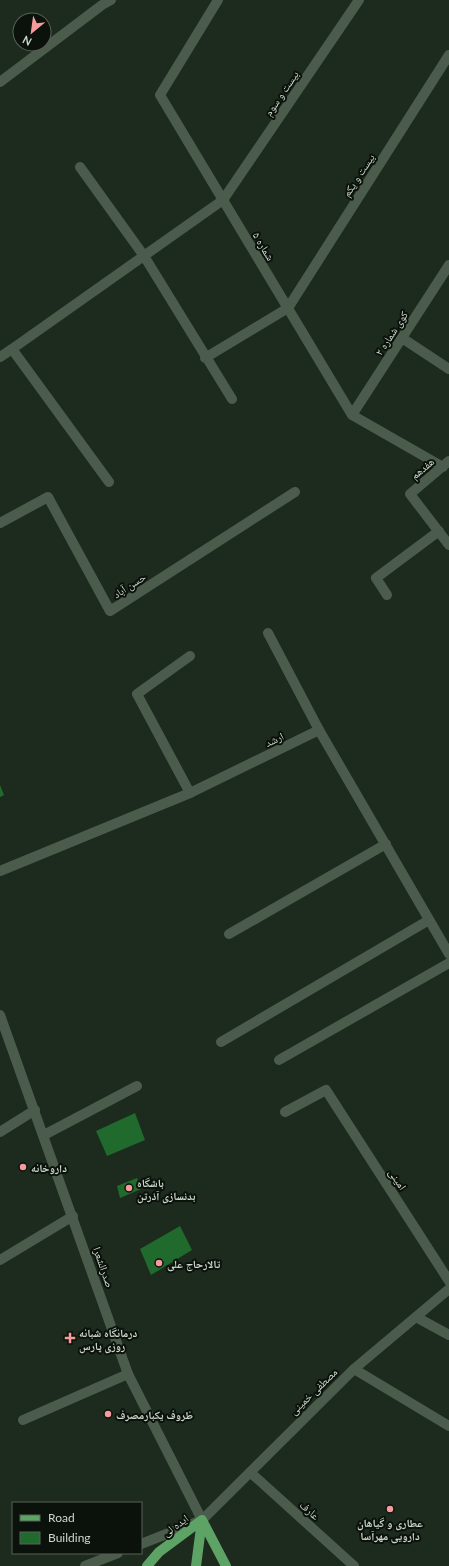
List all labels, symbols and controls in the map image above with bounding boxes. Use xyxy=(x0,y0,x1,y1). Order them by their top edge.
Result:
north arrow xyxy=(12,12,52,52)
text: N xyxy=(20,33,34,49)
street label: بیست و سوم xyxy=(261,68,302,119)
street label: بیست و یکم xyxy=(339,151,378,200)
street label: شماره ۵ xyxy=(250,229,278,263)
street label: کوی شماره ۲ xyxy=(372,308,411,358)
street label: هفدهم xyxy=(408,454,438,483)
street label: حسن آباد xyxy=(110,570,148,601)
street label: ارشد xyxy=(262,729,286,749)
place label: داروخانه xyxy=(31,1161,67,1175)
marker: داروخانه xyxy=(18,1162,28,1172)
street label: امینی xyxy=(386,1166,410,1192)
place label: باشگاه بدنسازی آذرتن xyxy=(137,1176,195,1204)
marker: باشگاه بدنسازی آذرتن xyxy=(124,1183,134,1193)
street label: صدرالشعرا xyxy=(91,1245,117,1289)
place label: تالارحاج علی xyxy=(167,1257,220,1272)
marker: تالارحاج علی xyxy=(154,1258,164,1268)
place label: درمانگاه شبانه روزی پارس xyxy=(79,1326,137,1354)
marker: درمانگاه شبانه روزی پارس xyxy=(64,1332,76,1344)
street label: مصطفی خمینی xyxy=(286,1365,340,1418)
place label: ظروف یکبارمصرف xyxy=(116,1408,193,1422)
marker: ظروف یکبارمصرف xyxy=(103,1409,113,1419)
street label: عارف xyxy=(298,1498,323,1522)
legend xyxy=(12,1502,142,1554)
marker: عطاری و گیاهان دارویی مهرآسا xyxy=(385,1504,395,1514)
text: Road xyxy=(48,1510,75,1525)
street label: ایده لى xyxy=(160,1511,191,1540)
place label: عطاری و گیاهان دارویی مهرآسا xyxy=(357,1516,423,1544)
text: Building xyxy=(48,1530,91,1545)

